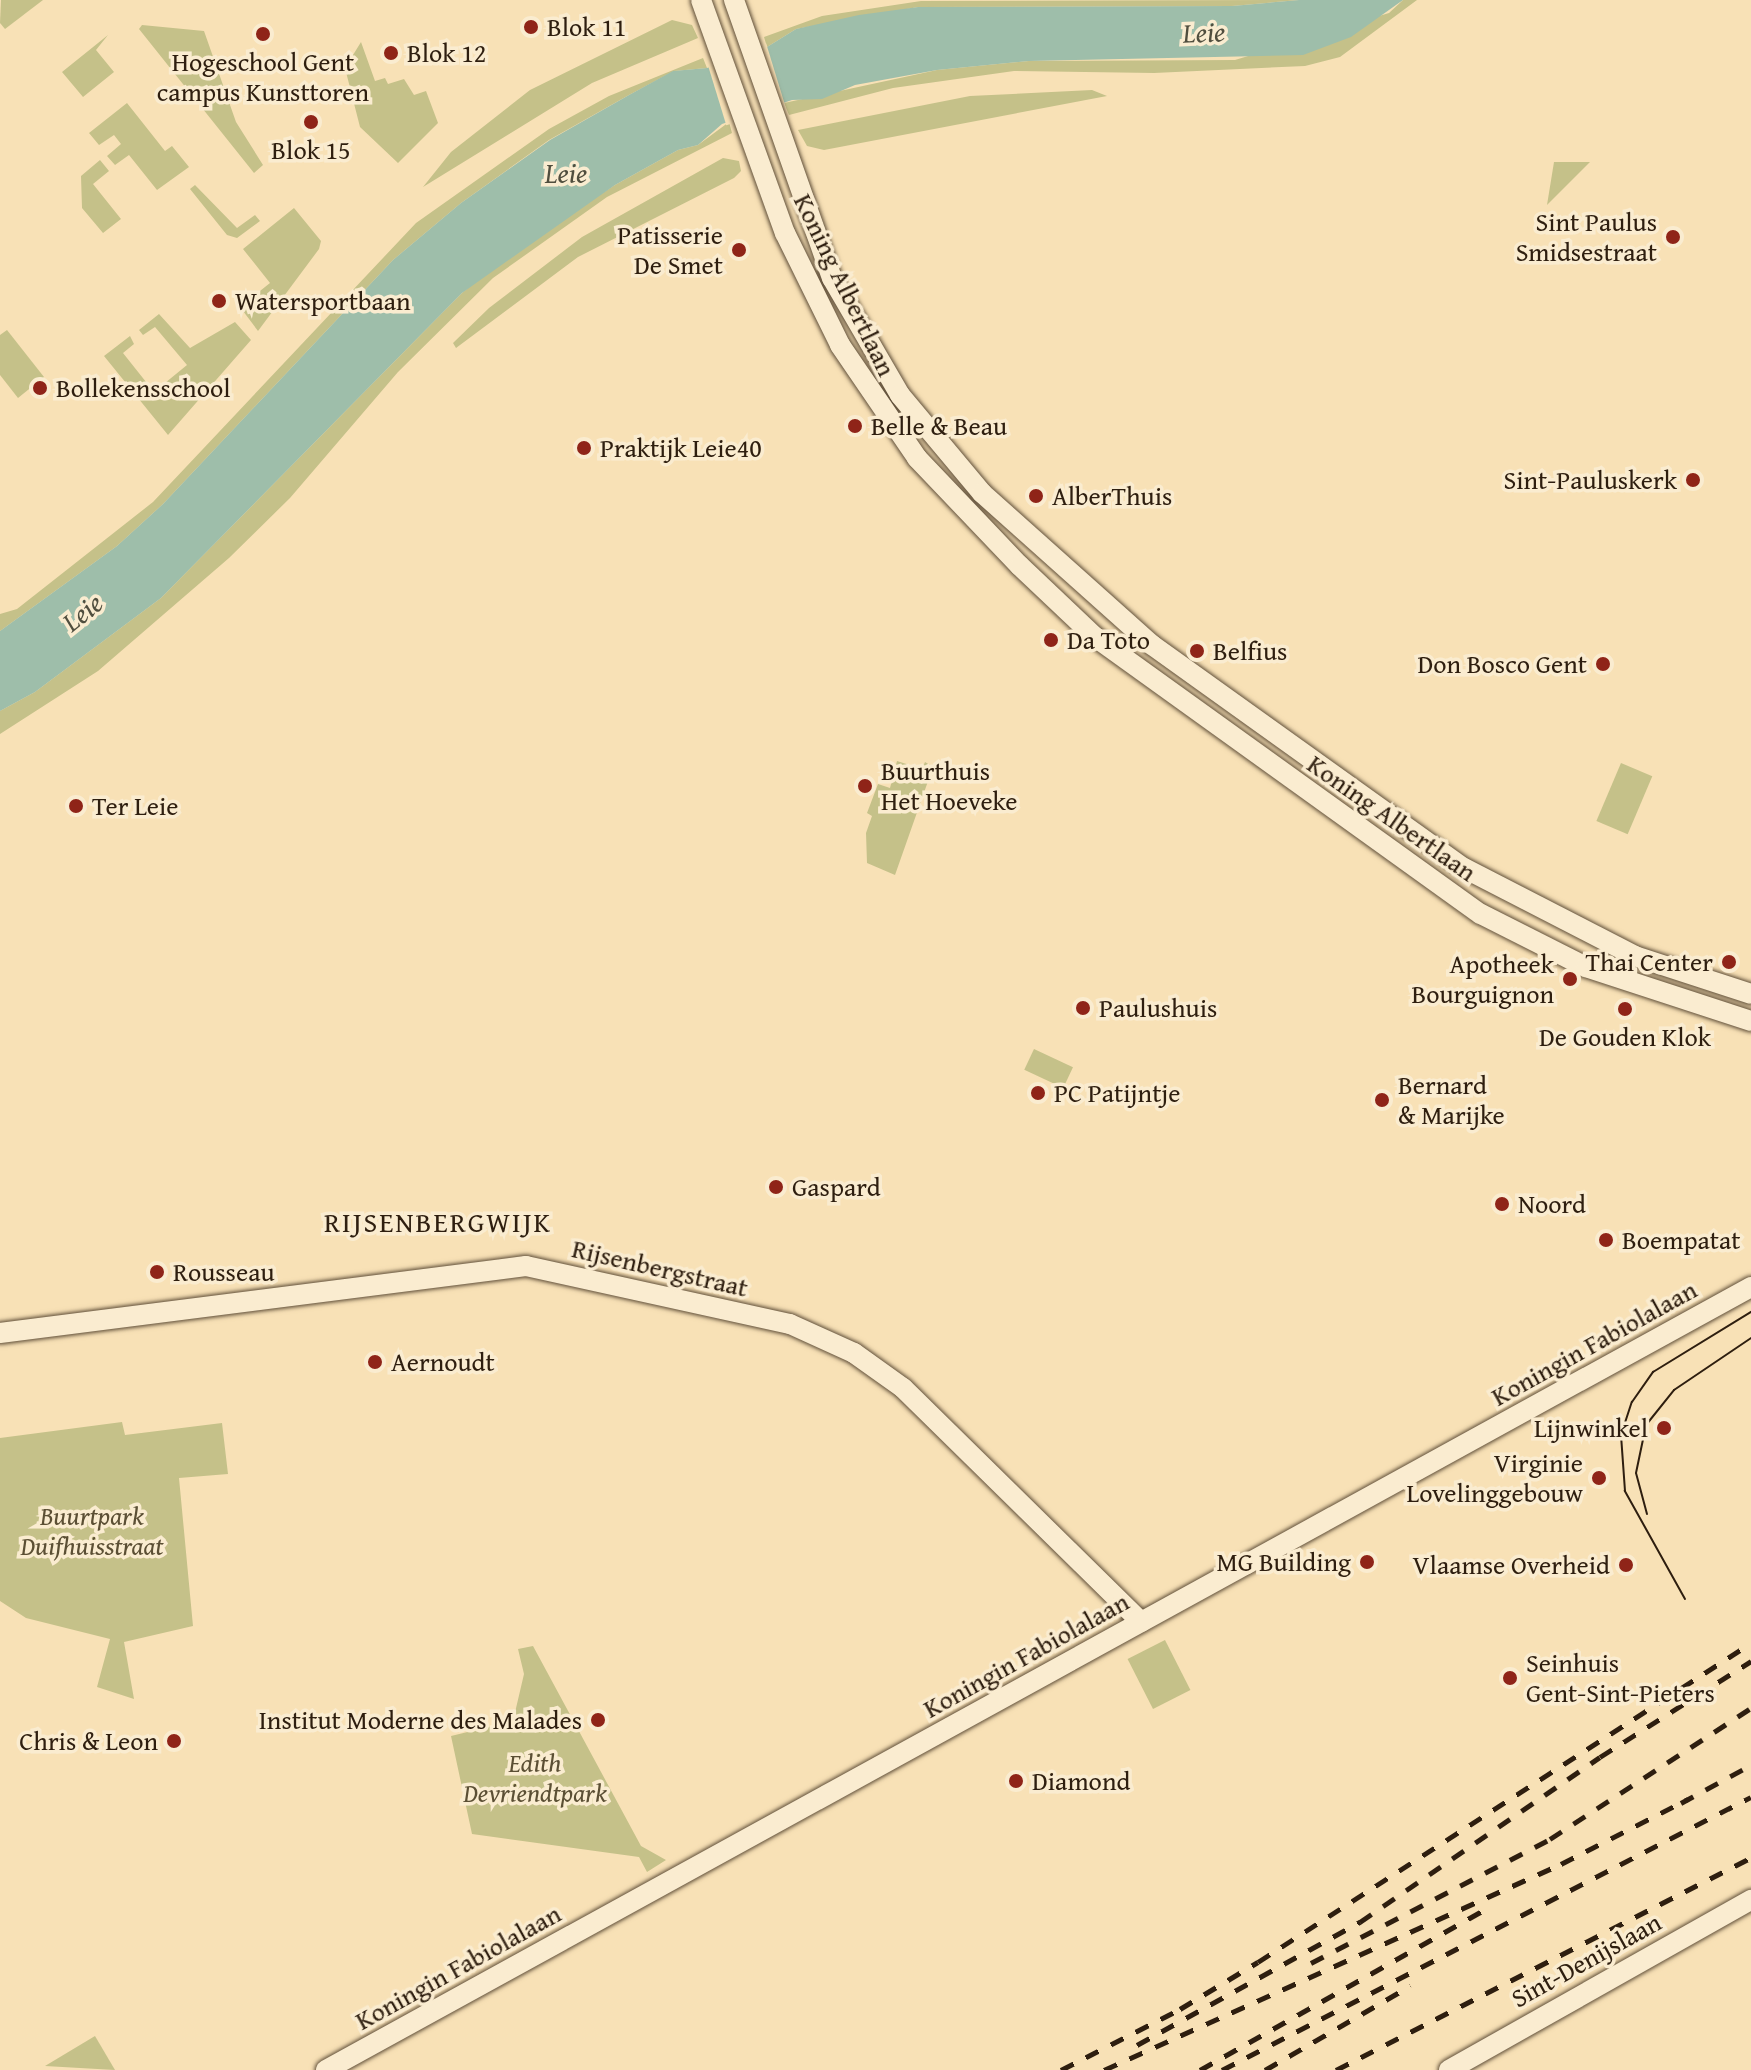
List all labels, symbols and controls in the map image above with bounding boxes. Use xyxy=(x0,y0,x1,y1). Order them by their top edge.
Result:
place label: Blok 11 xyxy=(547,11,626,43)
water label: Leie xyxy=(1182,14,1226,50)
marker: Blok 11 xyxy=(522,18,540,36)
marker: Hogeschool Gent campus Kunsttoren xyxy=(254,25,272,43)
place label: Blok 12 xyxy=(407,37,486,69)
marker: Blok 12 xyxy=(382,44,400,62)
place label: Hogeschool Gent campus Kunsttoren xyxy=(157,46,369,108)
marker: Blok 15 xyxy=(302,113,320,131)
place label: Blok 15 xyxy=(271,134,351,166)
water label: Leie xyxy=(545,156,587,190)
street label: Koning Albertlaan xyxy=(787,189,903,381)
place label: Sint Paulus Smidsestraat xyxy=(1516,206,1657,268)
place label: Patisserie De Smet xyxy=(617,219,723,280)
marker: Sint Paulus Smidsestraat xyxy=(1664,228,1682,246)
marker: Patisserie De Smet xyxy=(730,241,748,259)
place label: Watersportbaan xyxy=(235,285,411,317)
marker: Watersportbaan xyxy=(210,292,228,310)
place label: Bollekensschool xyxy=(56,372,230,404)
marker: Bollekensschool xyxy=(31,379,49,397)
place label: Belle & Beau xyxy=(871,410,1007,442)
marker: Belle & Beau xyxy=(846,417,864,435)
place label: Praktijk Leie40 xyxy=(600,432,762,464)
marker: Praktijk Leie40 xyxy=(575,439,593,457)
place label: Sint-Pauluskerk xyxy=(1503,464,1677,496)
marker: Sint-Pauluskerk xyxy=(1684,471,1702,489)
place label: AlberThuis xyxy=(1052,480,1172,512)
marker: AlberThuis xyxy=(1027,487,1045,505)
water label: Leie xyxy=(55,586,109,638)
place label: Da Toto xyxy=(1067,624,1150,656)
marker: Da Toto xyxy=(1042,631,1060,649)
place label: Belfius xyxy=(1213,635,1287,667)
marker: Belfius xyxy=(1188,642,1206,660)
place label: Don Bosco Gent xyxy=(1417,648,1587,680)
marker: Don Bosco Gent xyxy=(1594,655,1612,673)
street label: Koning Albertlaan xyxy=(1302,748,1482,888)
place label: Buurthuis Het Hoeveke xyxy=(881,755,1017,816)
marker: Buurthuis Het Hoeveke xyxy=(856,777,874,795)
place label: Ter Leie xyxy=(92,790,179,822)
marker: Ter Leie xyxy=(67,797,85,815)
place label: Thai Center xyxy=(1585,946,1713,978)
place label: Apotheek Bourguignon xyxy=(1412,948,1554,1010)
marker: Thai Center xyxy=(1720,953,1738,971)
marker: Apotheek Bourguignon xyxy=(1561,970,1579,988)
place label: Paulushuis xyxy=(1099,992,1217,1024)
marker: Paulushuis xyxy=(1074,999,1092,1017)
marker: De Gouden Klok xyxy=(1616,1000,1634,1018)
place label: De Gouden Klok xyxy=(1539,1021,1711,1053)
place label: Bernard & Marijke xyxy=(1398,1069,1505,1130)
place label: PC Patijntje xyxy=(1054,1077,1181,1109)
marker: PC Patijntje xyxy=(1029,1084,1047,1102)
marker: Bernard & Marijke xyxy=(1373,1091,1391,1109)
place label: Gaspard xyxy=(792,1171,881,1203)
marker: Gaspard xyxy=(767,1178,785,1196)
place label: Noord xyxy=(1518,1188,1586,1220)
marker: Noord xyxy=(1493,1195,1511,1213)
district label: RIJSENBERGWIJK xyxy=(324,1205,552,1239)
place label: Boempatat xyxy=(1622,1224,1740,1256)
marker: Boempatat xyxy=(1597,1231,1615,1249)
street label: Rijsenbergstraat xyxy=(569,1233,751,1303)
place label: Rousseau xyxy=(173,1256,274,1288)
marker: Rousseau xyxy=(148,1263,166,1281)
street label: Koningin Fabiolalaan xyxy=(1486,1274,1702,1412)
place label: Aernoudt xyxy=(391,1346,495,1378)
marker: Aernoudt xyxy=(366,1353,384,1371)
place label: Lijnwinkel xyxy=(1534,1412,1648,1444)
marker: Lijnwinkel xyxy=(1655,1419,1673,1437)
place label: Virginie Lovelinggebouw xyxy=(1407,1447,1583,1508)
marker: Virginie Lovelinggebouw xyxy=(1590,1469,1608,1487)
park label: Buurtpark Duifhuisstraat xyxy=(20,1500,164,1562)
place label: MG Building xyxy=(1217,1546,1351,1578)
place label: Vlaamse Overheid xyxy=(1413,1549,1610,1581)
marker: MG Building xyxy=(1358,1553,1376,1571)
marker: Vlaamse Overheid xyxy=(1617,1556,1635,1574)
street label: Koningin Fabiolalaan xyxy=(918,1586,1134,1724)
place label: Seinhuis Gent-Sint-Pieters xyxy=(1526,1647,1715,1708)
marker: Seinhuis Gent-Sint-Pieters xyxy=(1501,1669,1519,1687)
place label: Institut Moderne des Malades xyxy=(259,1704,582,1736)
marker: Institut Moderne des Malades xyxy=(589,1711,607,1729)
place label: Chris & Leon xyxy=(19,1725,158,1757)
marker: Chris & Leon xyxy=(165,1732,183,1750)
park label: Edith Devriendtpark xyxy=(463,1747,607,1808)
place label: Diamond xyxy=(1032,1765,1130,1797)
marker: Diamond xyxy=(1007,1772,1025,1790)
street label: Koningin Fabiolalaan xyxy=(350,1898,566,2036)
street label: Sint-Denijslaan xyxy=(1506,1906,1666,2014)

